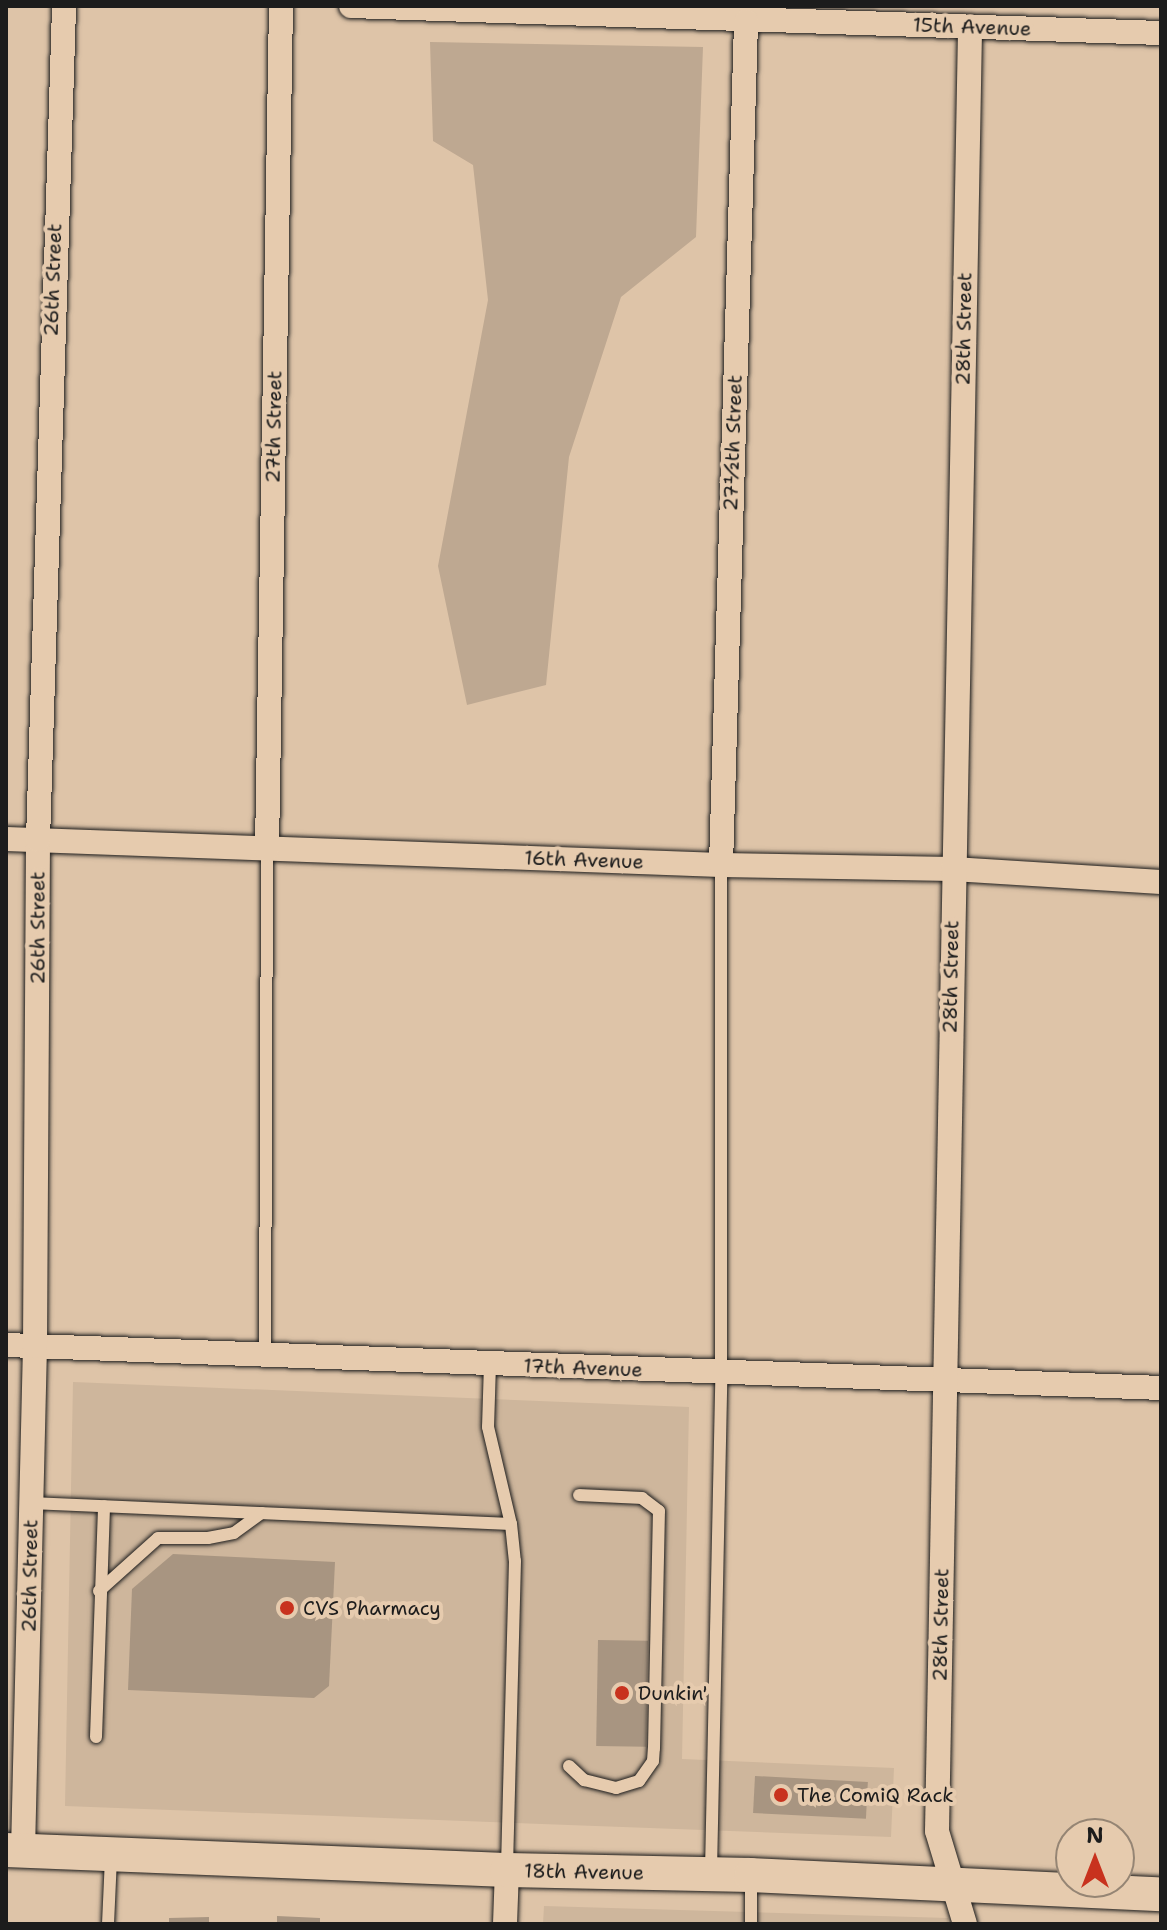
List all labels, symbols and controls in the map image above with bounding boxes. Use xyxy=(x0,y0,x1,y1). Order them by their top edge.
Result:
street label: 15th Avenue xyxy=(912,13,1032,41)
street label: 26th Street xyxy=(39,223,67,337)
street label: 28th Street xyxy=(951,272,977,386)
street label: 27th Street xyxy=(261,370,287,484)
street label: 27½th Street xyxy=(719,374,747,512)
street label: 16th Avenue xyxy=(524,846,644,874)
street label: 26th Street xyxy=(26,871,50,985)
street label: 28th Street xyxy=(938,920,964,1034)
street label: 17th Avenue xyxy=(523,1354,643,1382)
street label: 26th Street xyxy=(17,1519,43,1633)
street label: 28th Street xyxy=(928,1568,954,1682)
place label: CVS Pharmacy xyxy=(303,1596,441,1620)
marker: CVS Pharmacy xyxy=(278,1599,296,1617)
place label: Dunkin' xyxy=(638,1681,708,1705)
marker: Dunkin' xyxy=(613,1684,631,1702)
place label: The ComiQ Rack xyxy=(797,1783,954,1807)
marker: The ComiQ Rack xyxy=(772,1786,790,1804)
north arrow xyxy=(1055,1818,1135,1898)
text: N xyxy=(1086,1821,1104,1850)
street label: 18th Avenue xyxy=(524,1859,644,1885)

